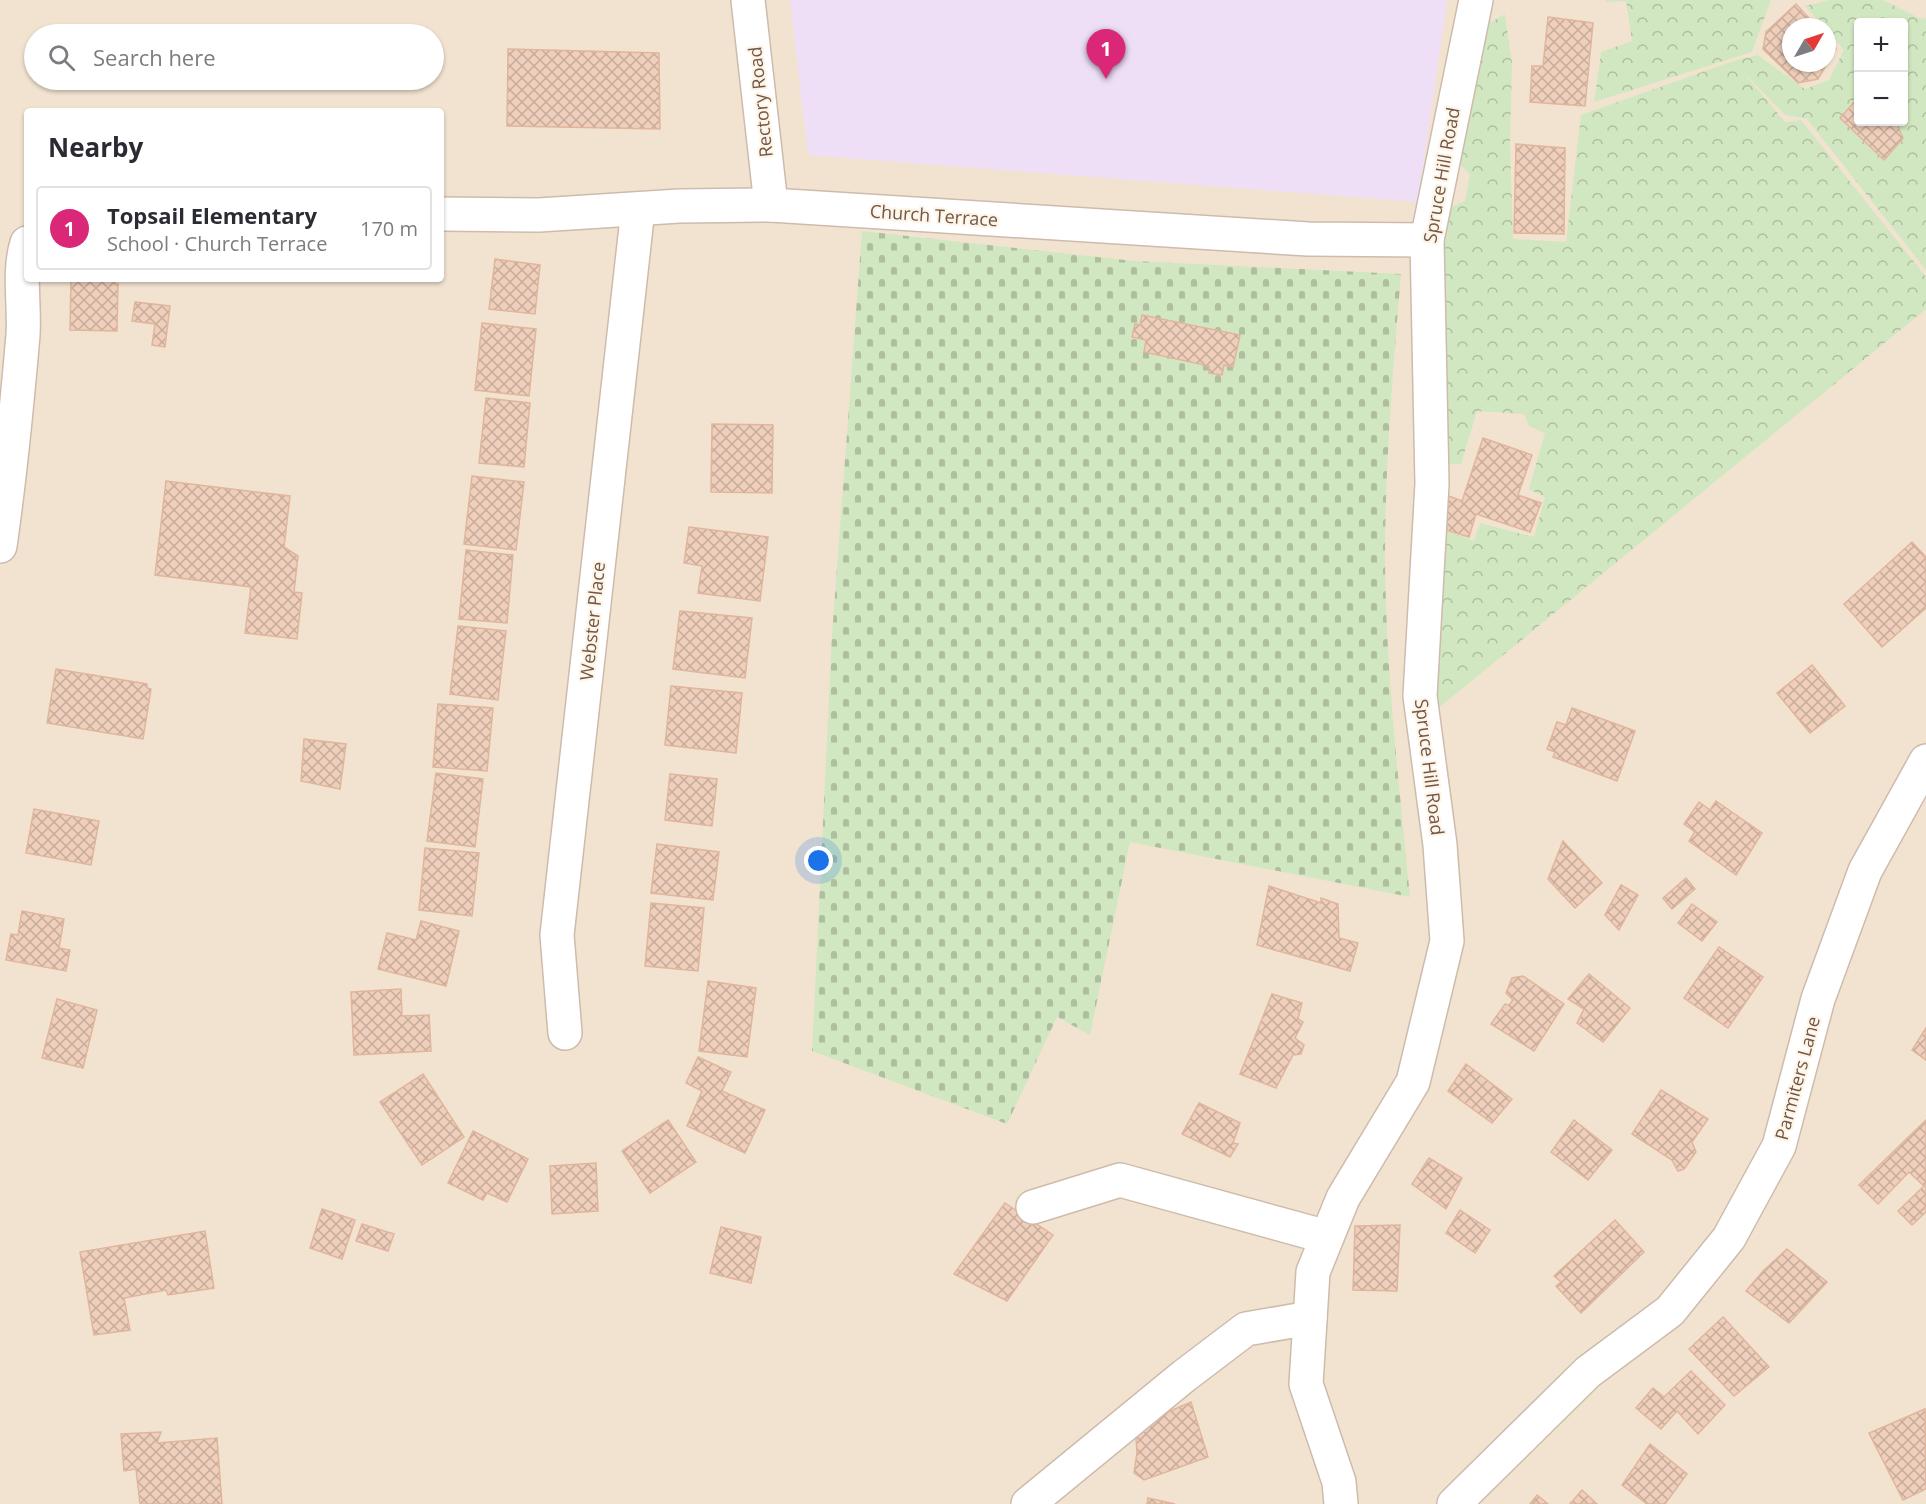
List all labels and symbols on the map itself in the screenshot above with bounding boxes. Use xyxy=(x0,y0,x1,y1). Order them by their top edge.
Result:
north arrow xyxy=(1782,18,1836,72)
pin: 1 xyxy=(1086,29,1126,79)
street label: Rectory Road xyxy=(742,46,778,158)
street label: Spruce Hill Road xyxy=(1417,105,1465,245)
street label: Church Terrace xyxy=(869,199,999,231)
street label: Webster Place xyxy=(574,561,610,681)
street label: Spruce Hill Road xyxy=(1410,697,1450,837)
your location xyxy=(804,846,833,875)
street label: Parmiters Lane xyxy=(1769,1014,1825,1142)

